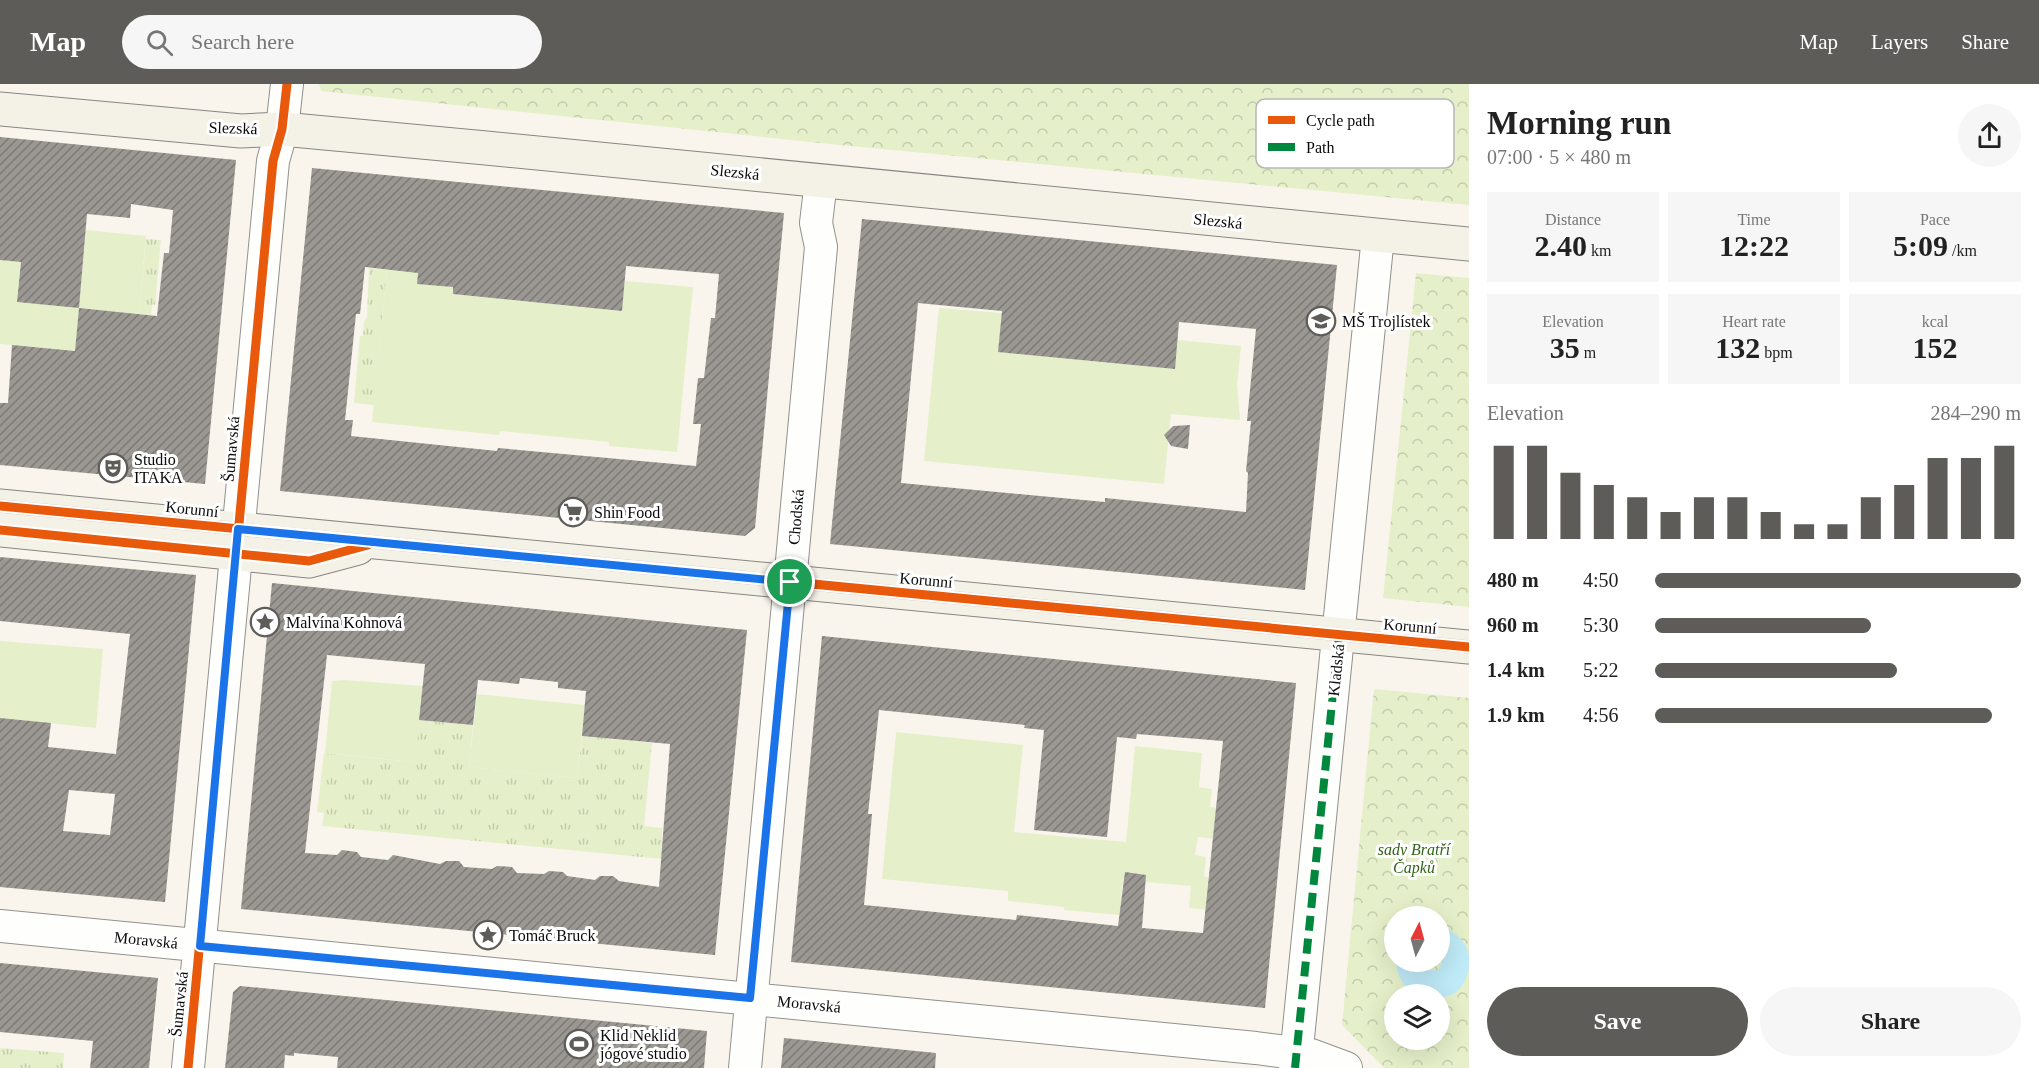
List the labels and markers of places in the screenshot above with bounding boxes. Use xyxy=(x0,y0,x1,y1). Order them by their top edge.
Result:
school or university icon: MŠ Trojlístek xyxy=(1305,305,1337,337)
place label: MŠ Trojlístek xyxy=(1342,312,1430,331)
place label: Studio ITAKA xyxy=(134,451,183,486)
theatre icon: Studio ITAKA xyxy=(97,452,129,484)
supermarket icon: Shin Food xyxy=(557,496,589,528)
place label: Shin Food xyxy=(594,504,660,521)
pin xyxy=(764,556,815,607)
place icon: Malvína Kohnová xyxy=(249,606,281,638)
place label: Malvína Kohnová xyxy=(286,614,402,631)
place icon: Tomáč Bruck xyxy=(472,919,504,951)
place label: Tomáč Bruck xyxy=(509,927,595,944)
place label: Klid Neklid jógové studio xyxy=(599,1027,687,1063)
sports icon: Klid Neklid jógové studio xyxy=(563,1028,595,1060)

